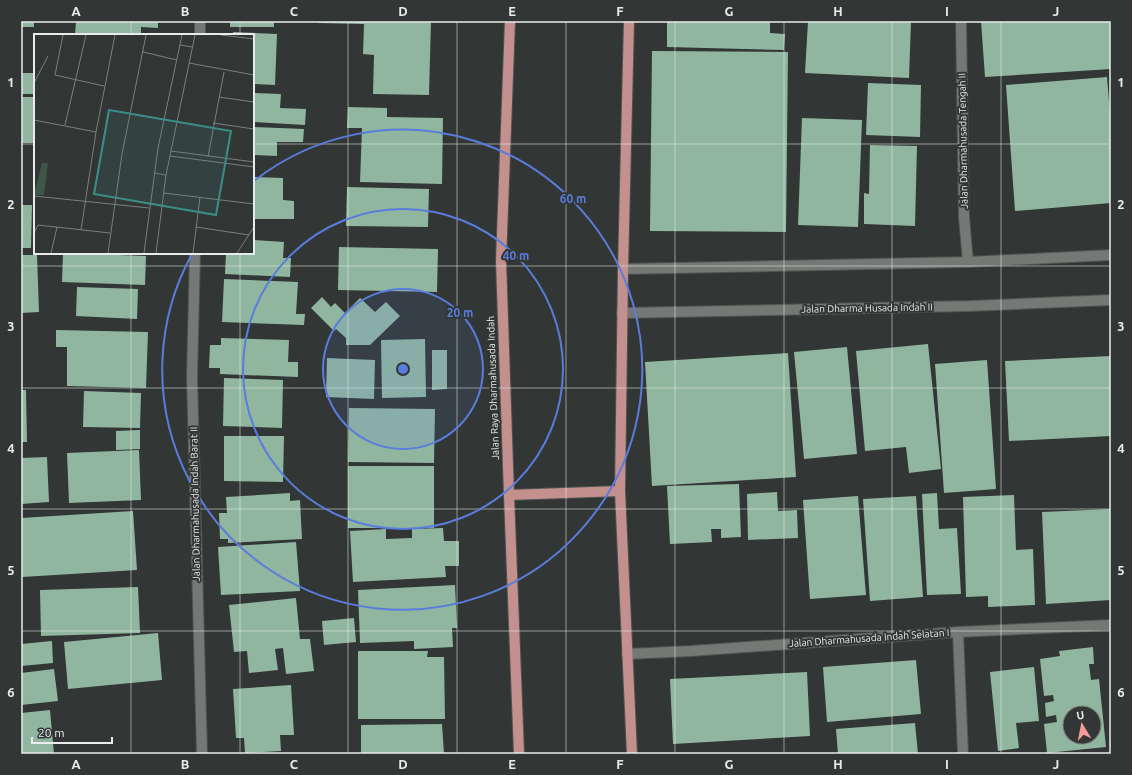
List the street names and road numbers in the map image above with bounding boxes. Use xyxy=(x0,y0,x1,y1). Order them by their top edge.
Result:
street label: Jalan Dharmahusada Tengah II xyxy=(956,73,970,209)
street label: Jalan Dharma Husada Indah II xyxy=(801,301,933,315)
street label: Jalan Raya Dharmahusada Indah xyxy=(485,316,501,460)
street label: Jalan Dharmahusada Indah Barat II xyxy=(188,427,202,581)
street label: Jalan Dharmahusada Indah Selatan I xyxy=(788,627,950,649)

